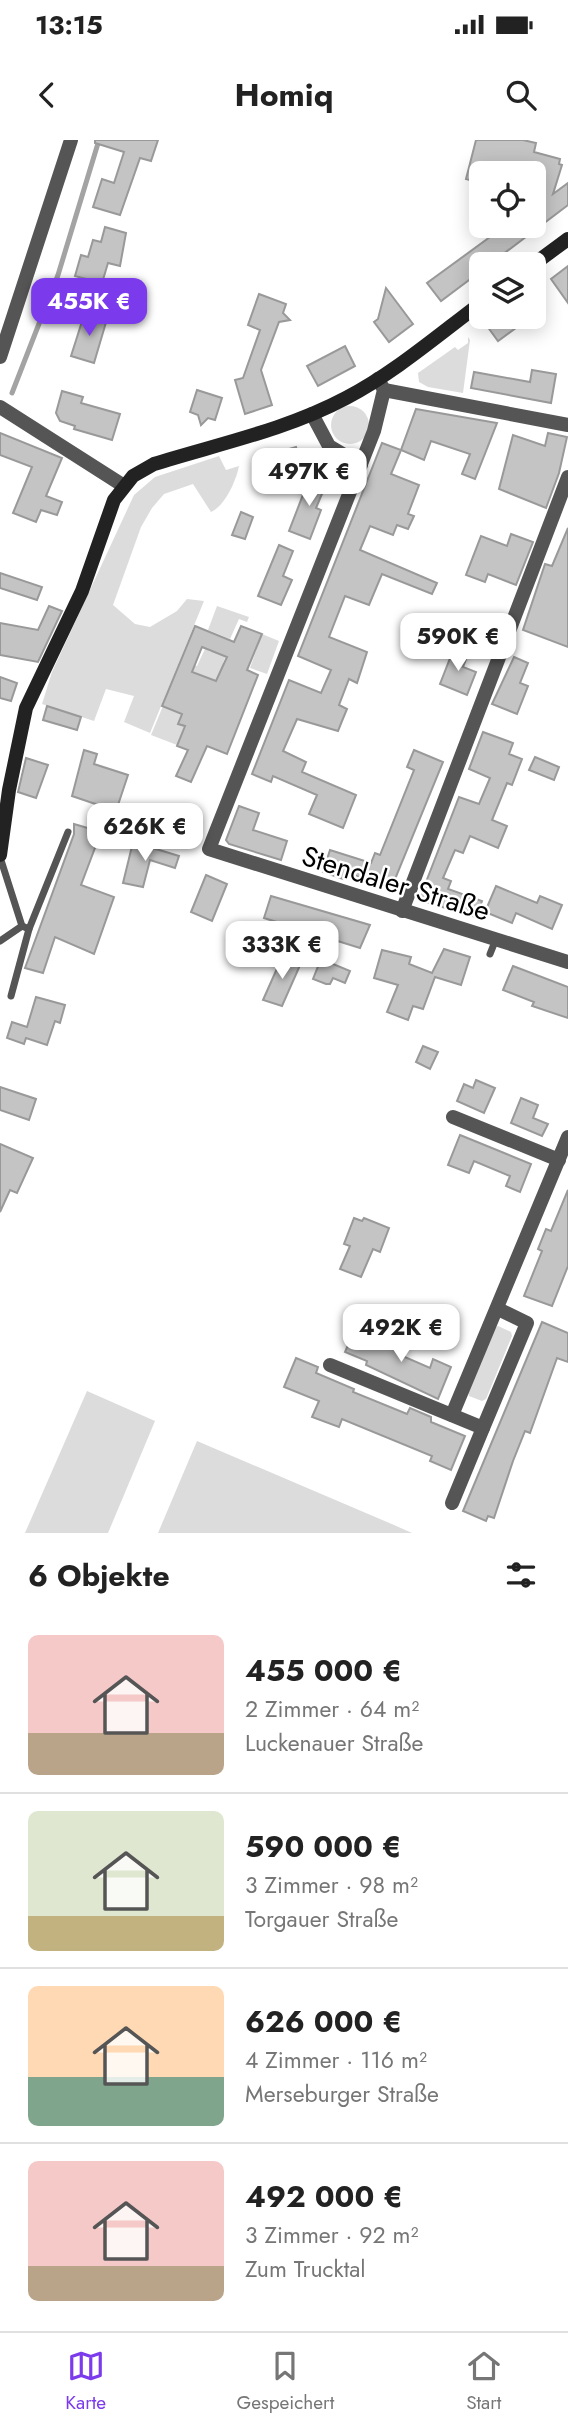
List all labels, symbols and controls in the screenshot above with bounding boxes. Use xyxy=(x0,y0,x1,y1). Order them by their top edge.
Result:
text: 13:15 xyxy=(35,6,103,44)
text: Homiq xyxy=(235,72,333,118)
icon: back xyxy=(28,76,66,114)
icon: search xyxy=(502,76,540,114)
map controls xyxy=(469,161,546,329)
button: locate xyxy=(469,161,546,238)
button: layers xyxy=(469,252,546,329)
pin: 455K € xyxy=(32,278,146,338)
text: 455K € xyxy=(47,284,131,318)
pin: 497K € xyxy=(252,448,366,508)
text: 497K € xyxy=(268,454,350,488)
pin: 590K € xyxy=(401,614,515,673)
text: 590K € xyxy=(416,619,500,653)
pin: 626K € xyxy=(88,804,202,863)
text: 626K € xyxy=(103,809,187,843)
street label: Stendaler Straße xyxy=(297,835,495,932)
pin: 333K € xyxy=(225,922,339,981)
text: 333K € xyxy=(242,927,322,961)
pin: 492K € xyxy=(344,1304,458,1364)
text: 492K € xyxy=(359,1310,443,1344)
text: 6 Objekte xyxy=(28,1554,170,1597)
icon: filters xyxy=(502,1556,540,1594)
text: 455 000 € xyxy=(245,1649,402,1692)
icon: home xyxy=(84,1663,168,1747)
text: 2 Zimmer · 64 m² xyxy=(245,1692,419,1726)
text: Luckenauer Straße xyxy=(245,1726,423,1760)
text: 590 000 € xyxy=(245,1825,402,1868)
icon: home xyxy=(84,1839,168,1923)
text: 3 Zimmer · 98 m² xyxy=(245,1868,418,1902)
text: Torgauer Straße xyxy=(245,1902,398,1936)
text: 626 000 € xyxy=(245,2000,402,2043)
icon: home xyxy=(84,2014,168,2098)
text: 4 Zimmer · 116 m² xyxy=(245,2043,427,2077)
text: Merseburger Straße xyxy=(245,2077,439,2111)
text: 492 000 € xyxy=(245,2175,403,2218)
icon: home xyxy=(84,2189,168,2273)
text: 3 Zimmer · 92 m² xyxy=(245,2218,418,2252)
text: Zum Trucktal xyxy=(245,2252,366,2286)
tab: Karte xyxy=(65,2347,106,2416)
tab: Gespeichert xyxy=(237,2347,334,2416)
tab: Start xyxy=(465,2347,503,2416)

